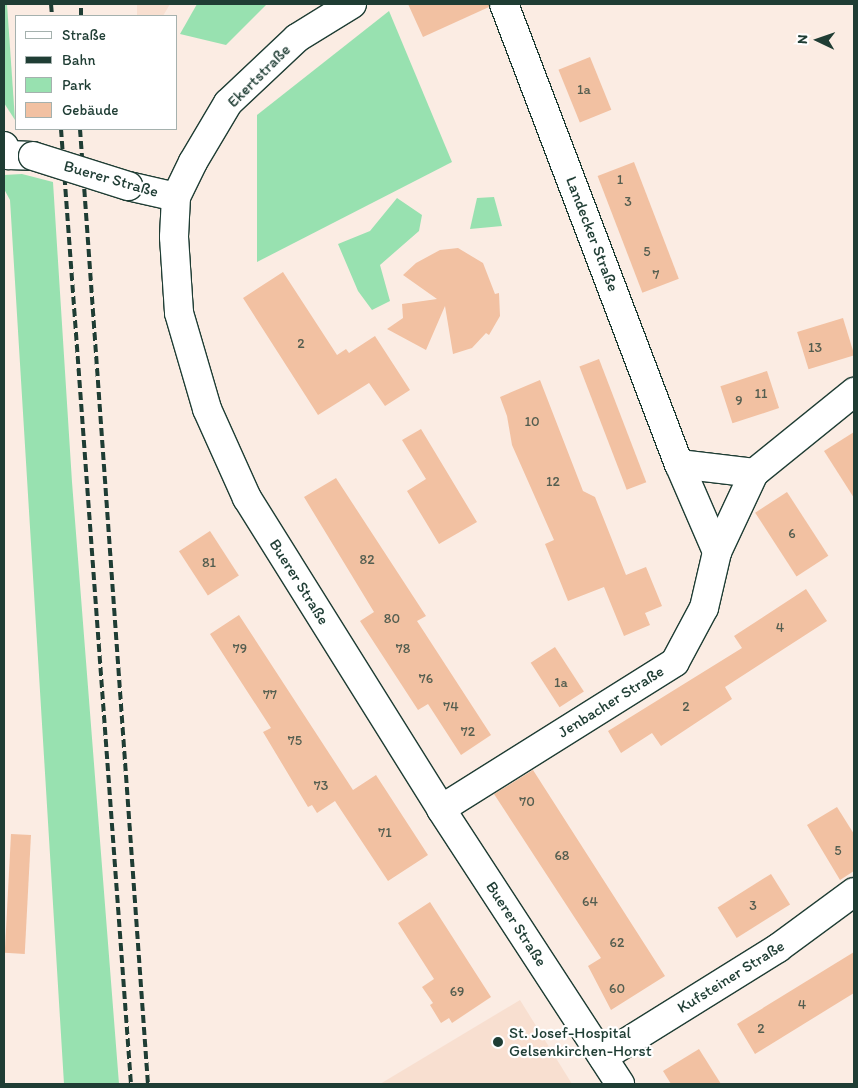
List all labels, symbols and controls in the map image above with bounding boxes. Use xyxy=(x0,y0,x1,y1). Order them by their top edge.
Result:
legend xyxy=(15,15,178,130)
north arrow xyxy=(793,15,843,65)
text: Straße xyxy=(62,26,106,44)
text: N xyxy=(794,34,811,44)
street label: Ekertstraße xyxy=(223,40,295,112)
text: Bahn xyxy=(62,51,96,69)
text: Park xyxy=(62,76,92,94)
house number: 1a xyxy=(577,82,591,98)
text: Gebäude xyxy=(62,101,119,119)
street label: Buerer Straße xyxy=(62,156,160,202)
house number: 1 xyxy=(617,172,623,188)
street label: Landecker Straße xyxy=(561,174,623,294)
house number: 3 xyxy=(624,194,632,210)
house number: 5 xyxy=(643,244,651,260)
house number: 7 xyxy=(653,267,659,283)
house number: 2 xyxy=(297,336,305,352)
house number: 13 xyxy=(808,340,822,356)
house number: 11 xyxy=(755,386,767,402)
house number: 9 xyxy=(735,393,743,409)
house number: 10 xyxy=(524,414,540,430)
house number: 12 xyxy=(546,474,560,490)
house number: 6 xyxy=(788,526,796,542)
street label: Buerer Straße xyxy=(265,536,333,628)
house number: 82 xyxy=(359,552,375,568)
house number: 81 xyxy=(202,555,216,571)
house number: 80 xyxy=(384,611,400,627)
house number: 4 xyxy=(776,620,784,636)
house number: 79 xyxy=(233,641,247,657)
house number: 78 xyxy=(396,641,410,657)
street label: Jenbacher Straße xyxy=(555,662,667,742)
house number: 76 xyxy=(419,671,433,687)
house number: 1a xyxy=(554,675,568,691)
house number: 77 xyxy=(263,687,277,703)
house number: 74 xyxy=(443,699,459,715)
house number: 2 xyxy=(682,699,690,715)
house number: 72 xyxy=(461,724,475,740)
house number: 75 xyxy=(288,733,302,749)
house number: 73 xyxy=(314,778,328,794)
house number: 70 xyxy=(519,794,535,810)
house number: 71 xyxy=(378,825,392,841)
house number: 5 xyxy=(834,843,842,859)
house number: 68 xyxy=(554,848,570,864)
street label: Buerer Straße xyxy=(481,878,551,970)
house number: 64 xyxy=(582,894,598,910)
house number: 3 xyxy=(749,898,757,914)
house number: 62 xyxy=(610,935,624,951)
street label: Kufsteiner Straße xyxy=(674,936,788,1018)
house number: 60 xyxy=(609,981,625,997)
house number: 69 xyxy=(450,984,464,1000)
house number: 4 xyxy=(798,997,806,1013)
house number: 2 xyxy=(757,1021,765,1037)
place label: St. Josef-Hospital Gelsenkirchen-Horst xyxy=(509,1023,652,1061)
marker: St. Josef-Hospital Gelsenkirchen-Horst xyxy=(491,1035,505,1049)

